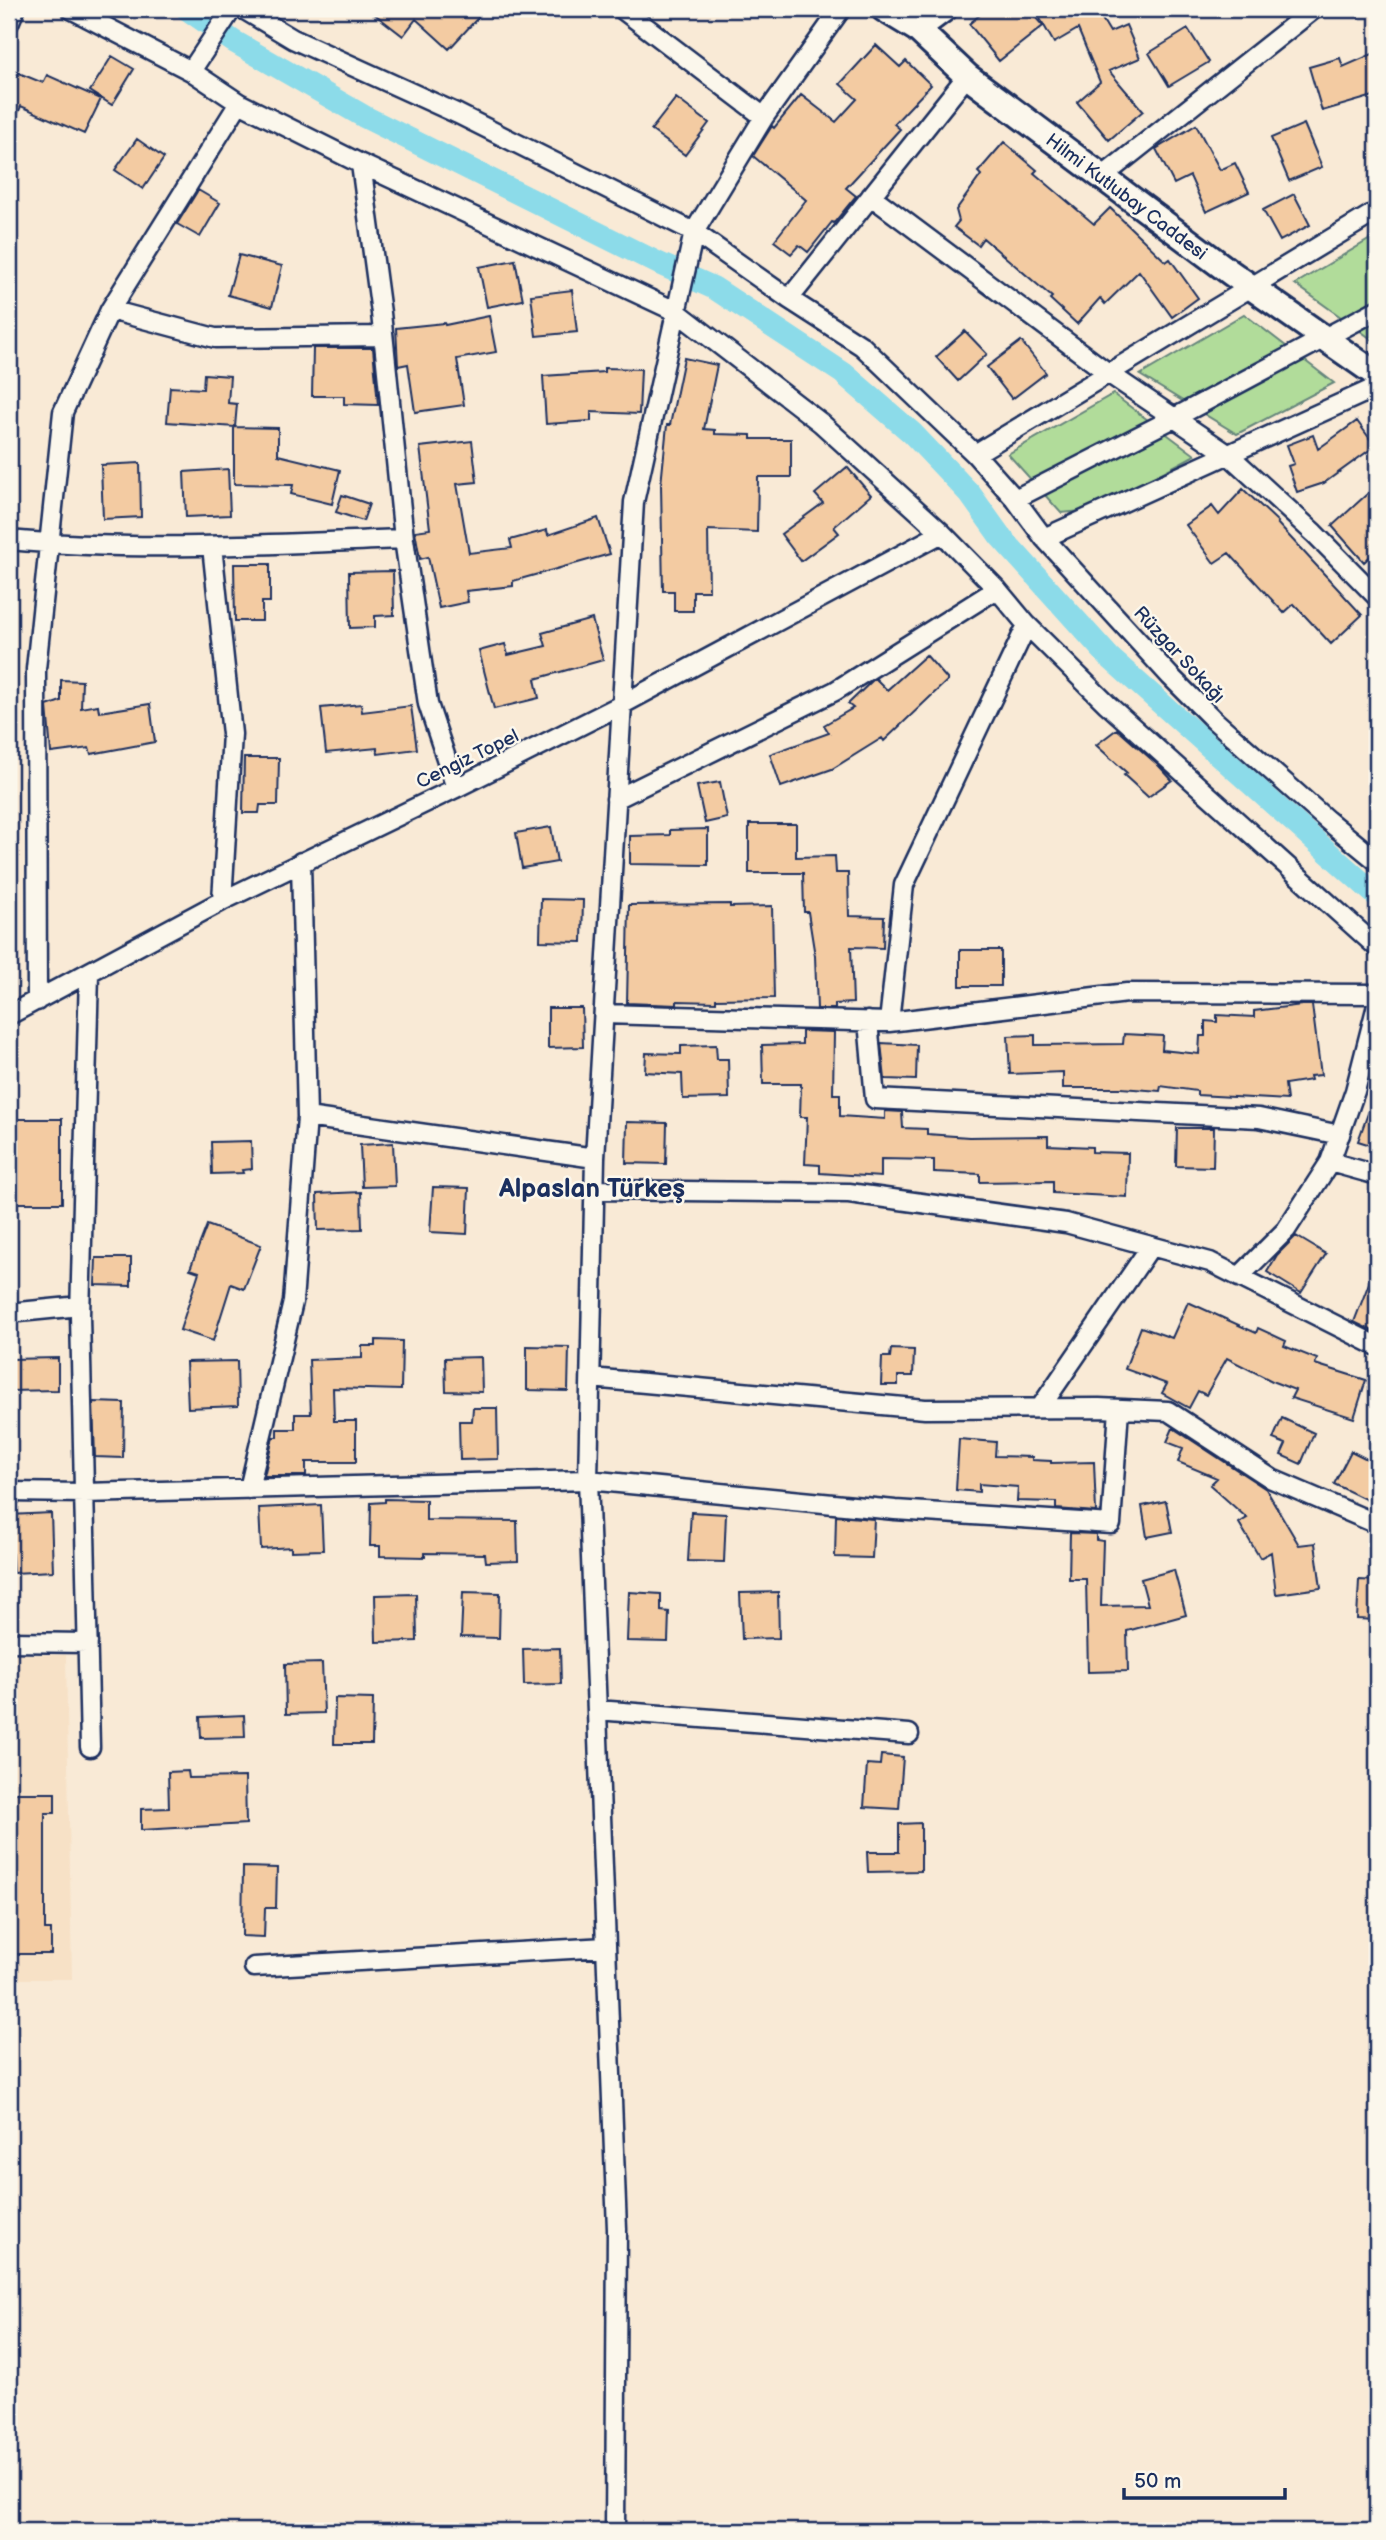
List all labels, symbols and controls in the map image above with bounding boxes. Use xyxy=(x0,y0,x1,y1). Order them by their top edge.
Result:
street label: Hilmi Kutlubay Caddesi xyxy=(1041,129,1211,265)
street label: Rüzgar Sokağı xyxy=(1128,602,1230,708)
street label: Cengiz Topel xyxy=(413,725,523,794)
district label: Alpaslan Türkeş xyxy=(498,1174,685,1205)
scale bar xyxy=(1124,2456,1284,2500)
text: 50 m xyxy=(1134,2469,1181,2494)

